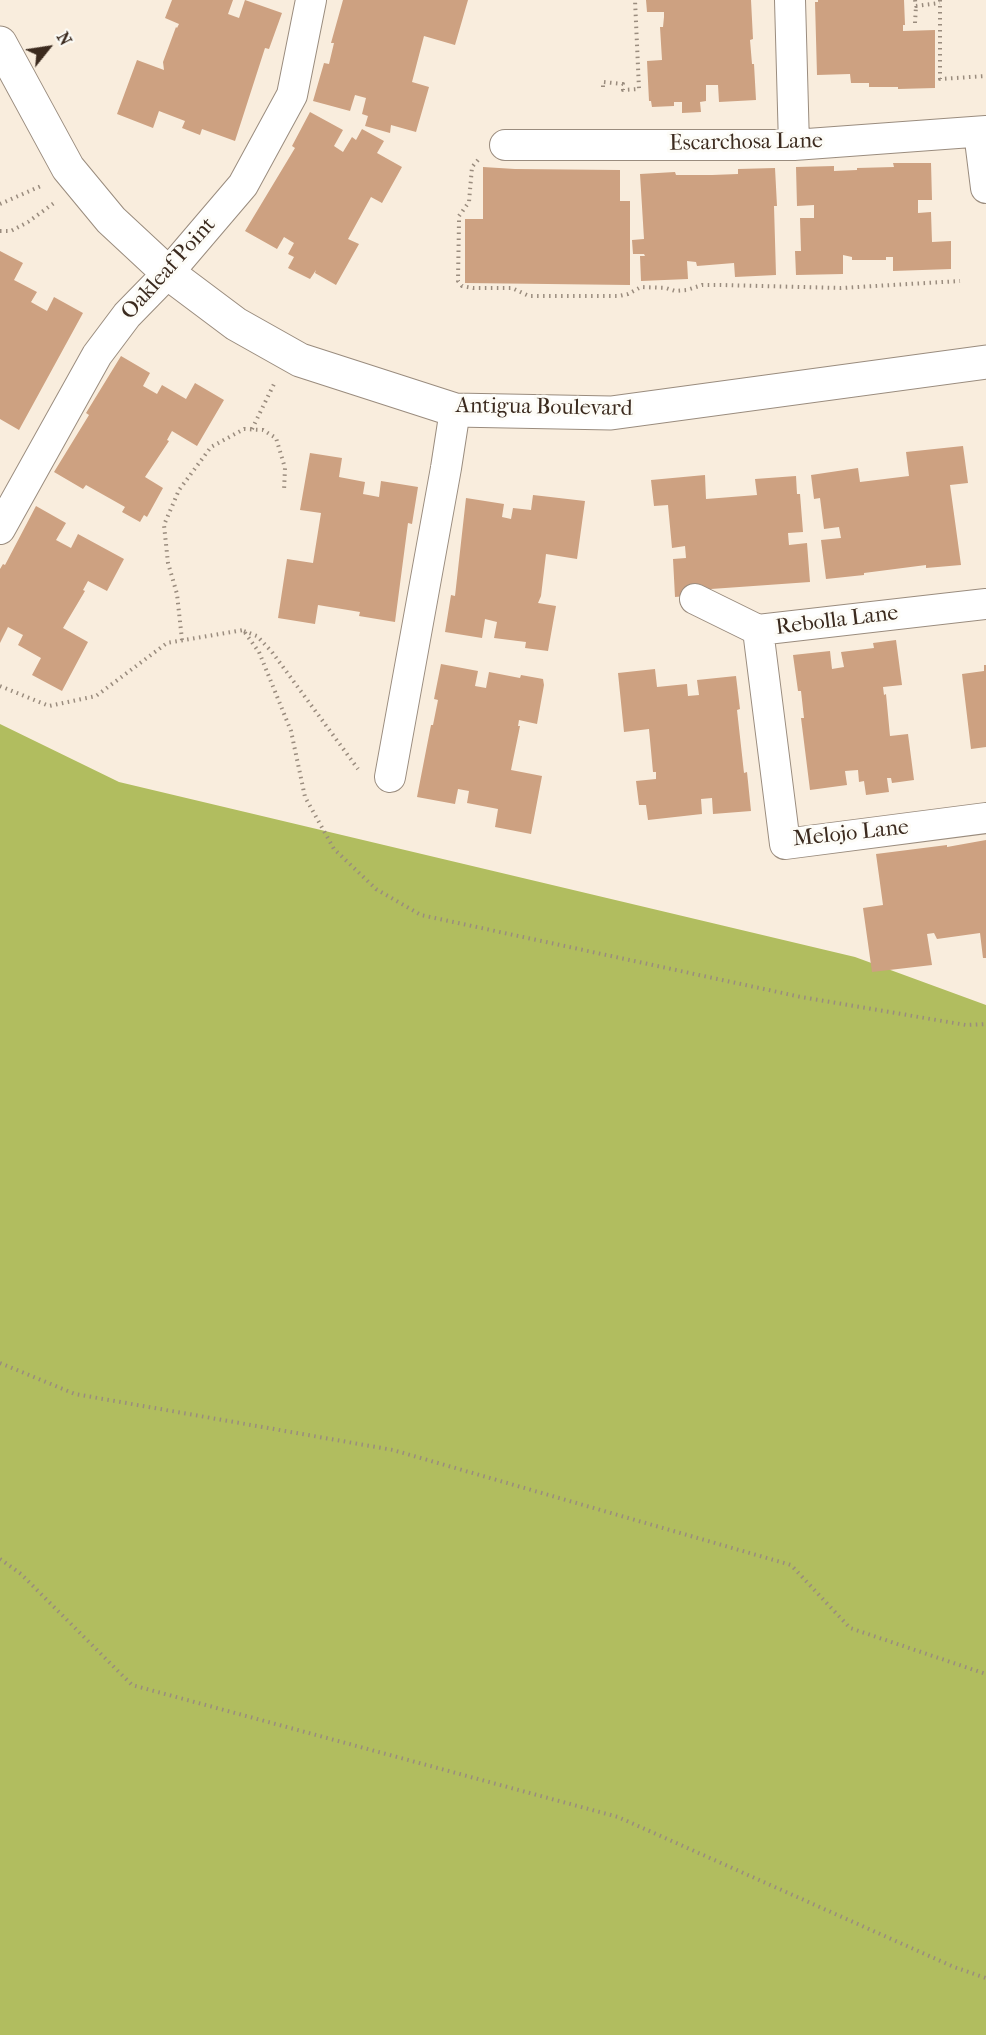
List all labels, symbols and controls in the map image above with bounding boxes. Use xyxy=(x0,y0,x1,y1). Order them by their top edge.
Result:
north arrow xyxy=(18,18,78,78)
text: N xyxy=(53,29,75,49)
street label: Escarchosa Lane xyxy=(669,128,823,158)
street label: Oakleaf Point xyxy=(116,212,222,326)
street label: Antigua Boulevard xyxy=(455,393,633,423)
street label: Rebolla Lane xyxy=(774,600,900,642)
street label: Melojo Lane xyxy=(792,815,910,853)

